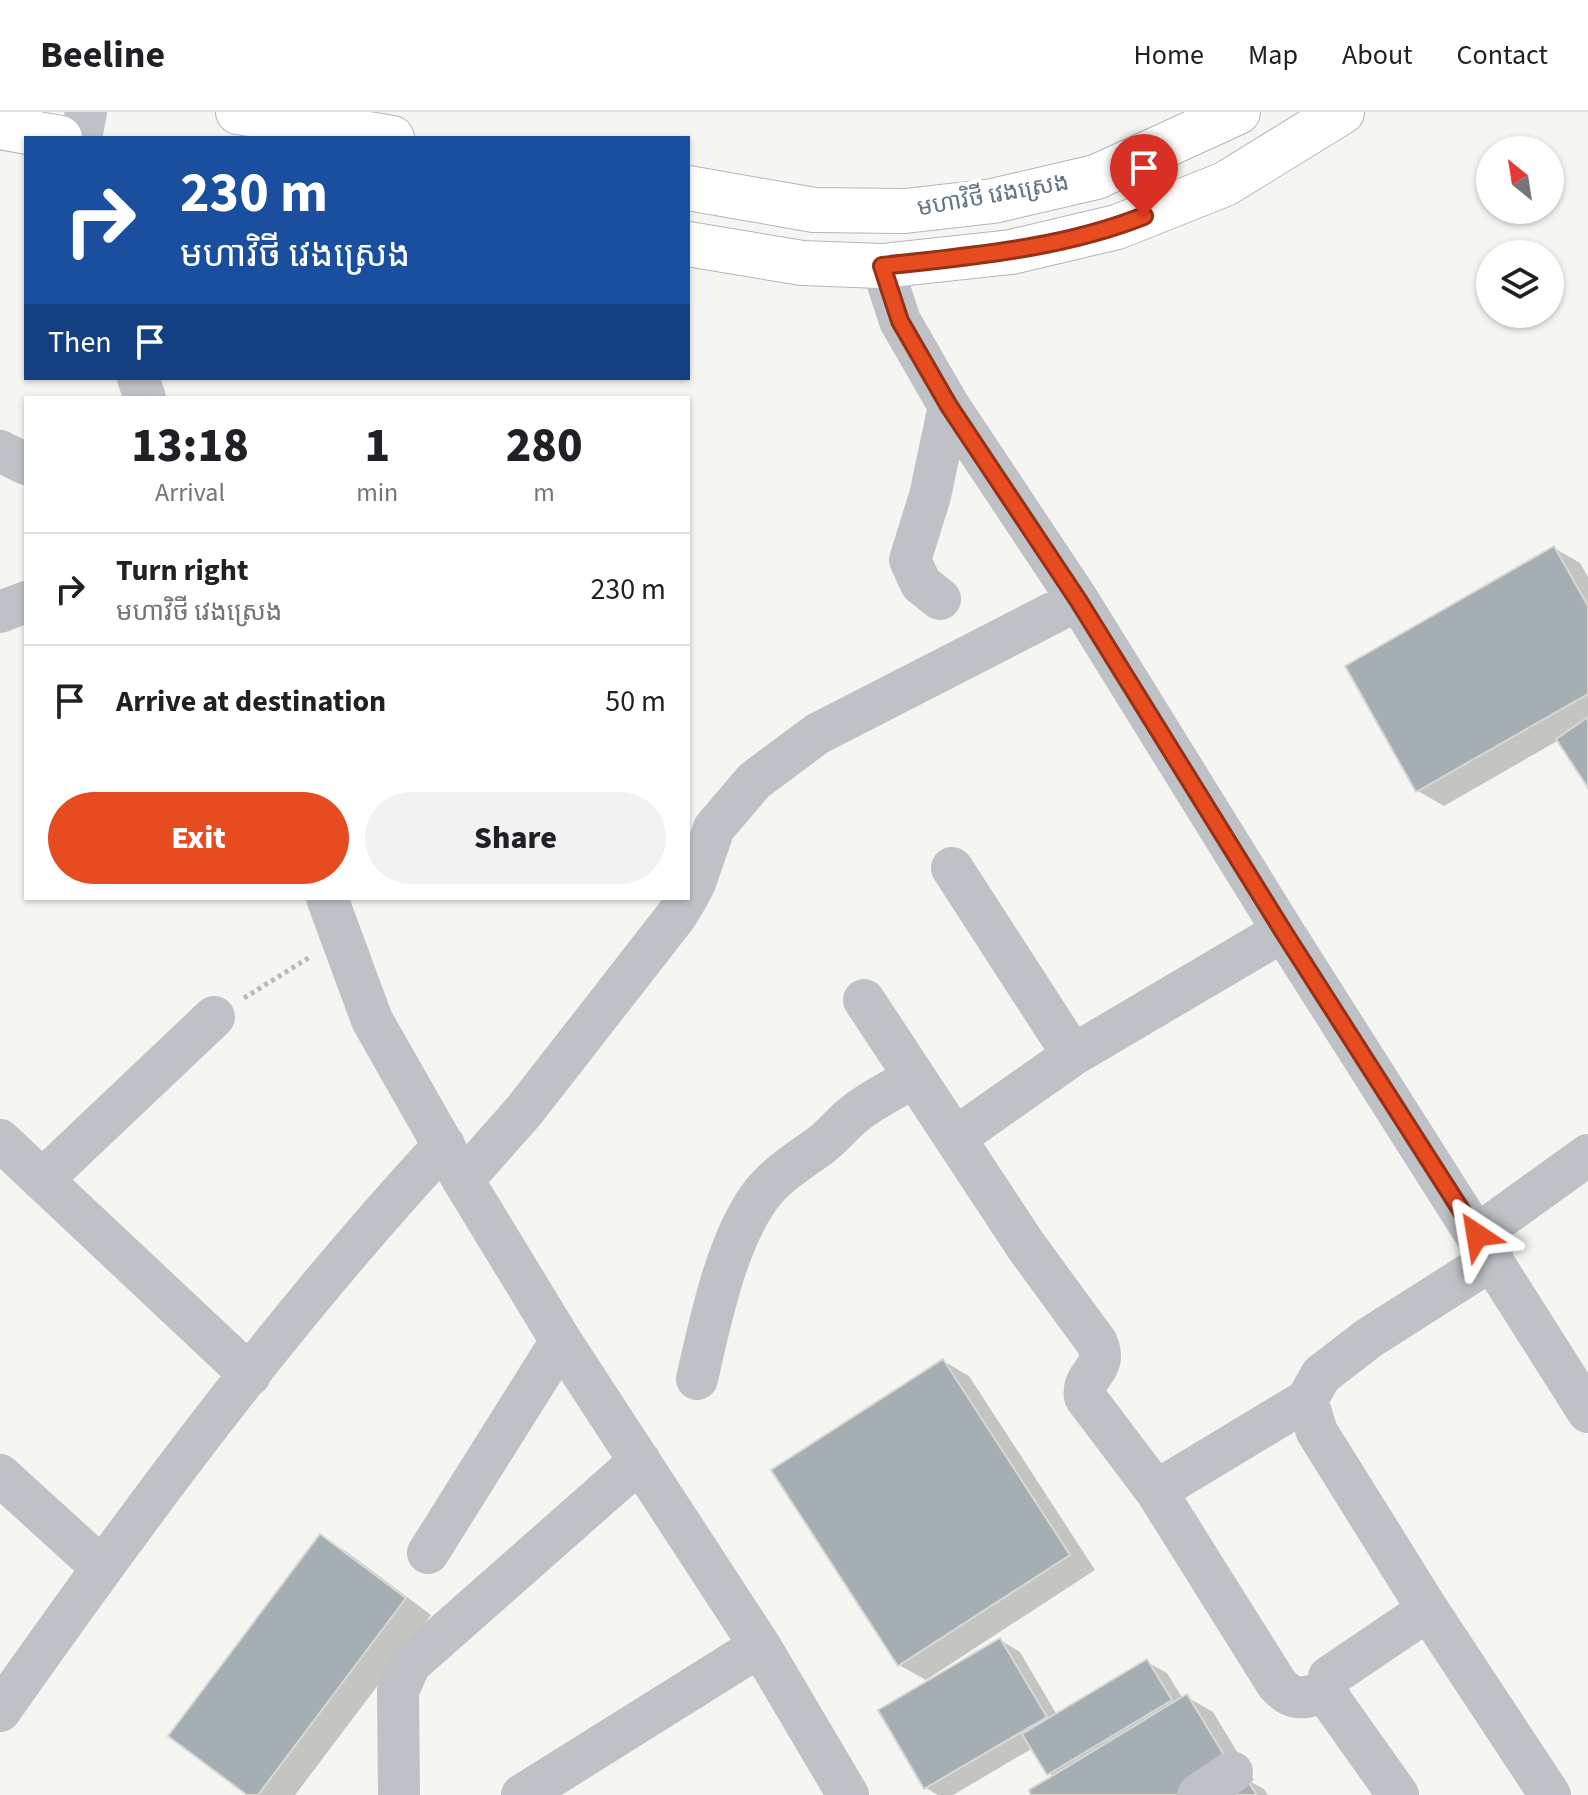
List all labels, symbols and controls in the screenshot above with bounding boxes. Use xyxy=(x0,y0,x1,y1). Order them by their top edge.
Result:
text: Beeline xyxy=(40,28,165,82)
text: Home xyxy=(1133,35,1204,75)
text: Map xyxy=(1248,35,1298,75)
text: About xyxy=(1342,35,1413,75)
text: Contact xyxy=(1457,35,1548,75)
pin xyxy=(1110,134,1178,216)
north arrow xyxy=(1476,136,1564,224)
map controls xyxy=(1476,136,1564,328)
icon: arrive xyxy=(1122,146,1166,190)
text: 230 m xyxy=(180,154,328,233)
street label: មហាវិថី វេងស្រេង xyxy=(914,164,1072,226)
icon: right xyxy=(48,168,152,272)
text: មហាវិថី វេងស្រេង xyxy=(180,229,410,280)
button: layers xyxy=(1476,240,1564,328)
icon: arrive xyxy=(128,320,172,364)
text: Then xyxy=(48,321,112,364)
text: 13:18 xyxy=(131,412,249,480)
text: 1 xyxy=(364,412,390,480)
text: 280 xyxy=(506,412,583,480)
text: Arrival xyxy=(155,474,225,511)
text: min xyxy=(356,474,398,511)
text: m xyxy=(533,474,555,511)
text: Turn right xyxy=(116,549,248,592)
icon: right xyxy=(48,567,92,611)
text: 230 m xyxy=(590,568,666,611)
text: មហាវិថី វេងស្រេង xyxy=(116,593,282,630)
icon: arrive xyxy=(48,679,92,723)
text: Arrive at destination xyxy=(116,680,386,723)
text: 50 m xyxy=(605,680,666,723)
button: Exit xyxy=(48,792,349,884)
button: Share xyxy=(365,792,666,884)
position arrow xyxy=(1435,1193,1519,1277)

